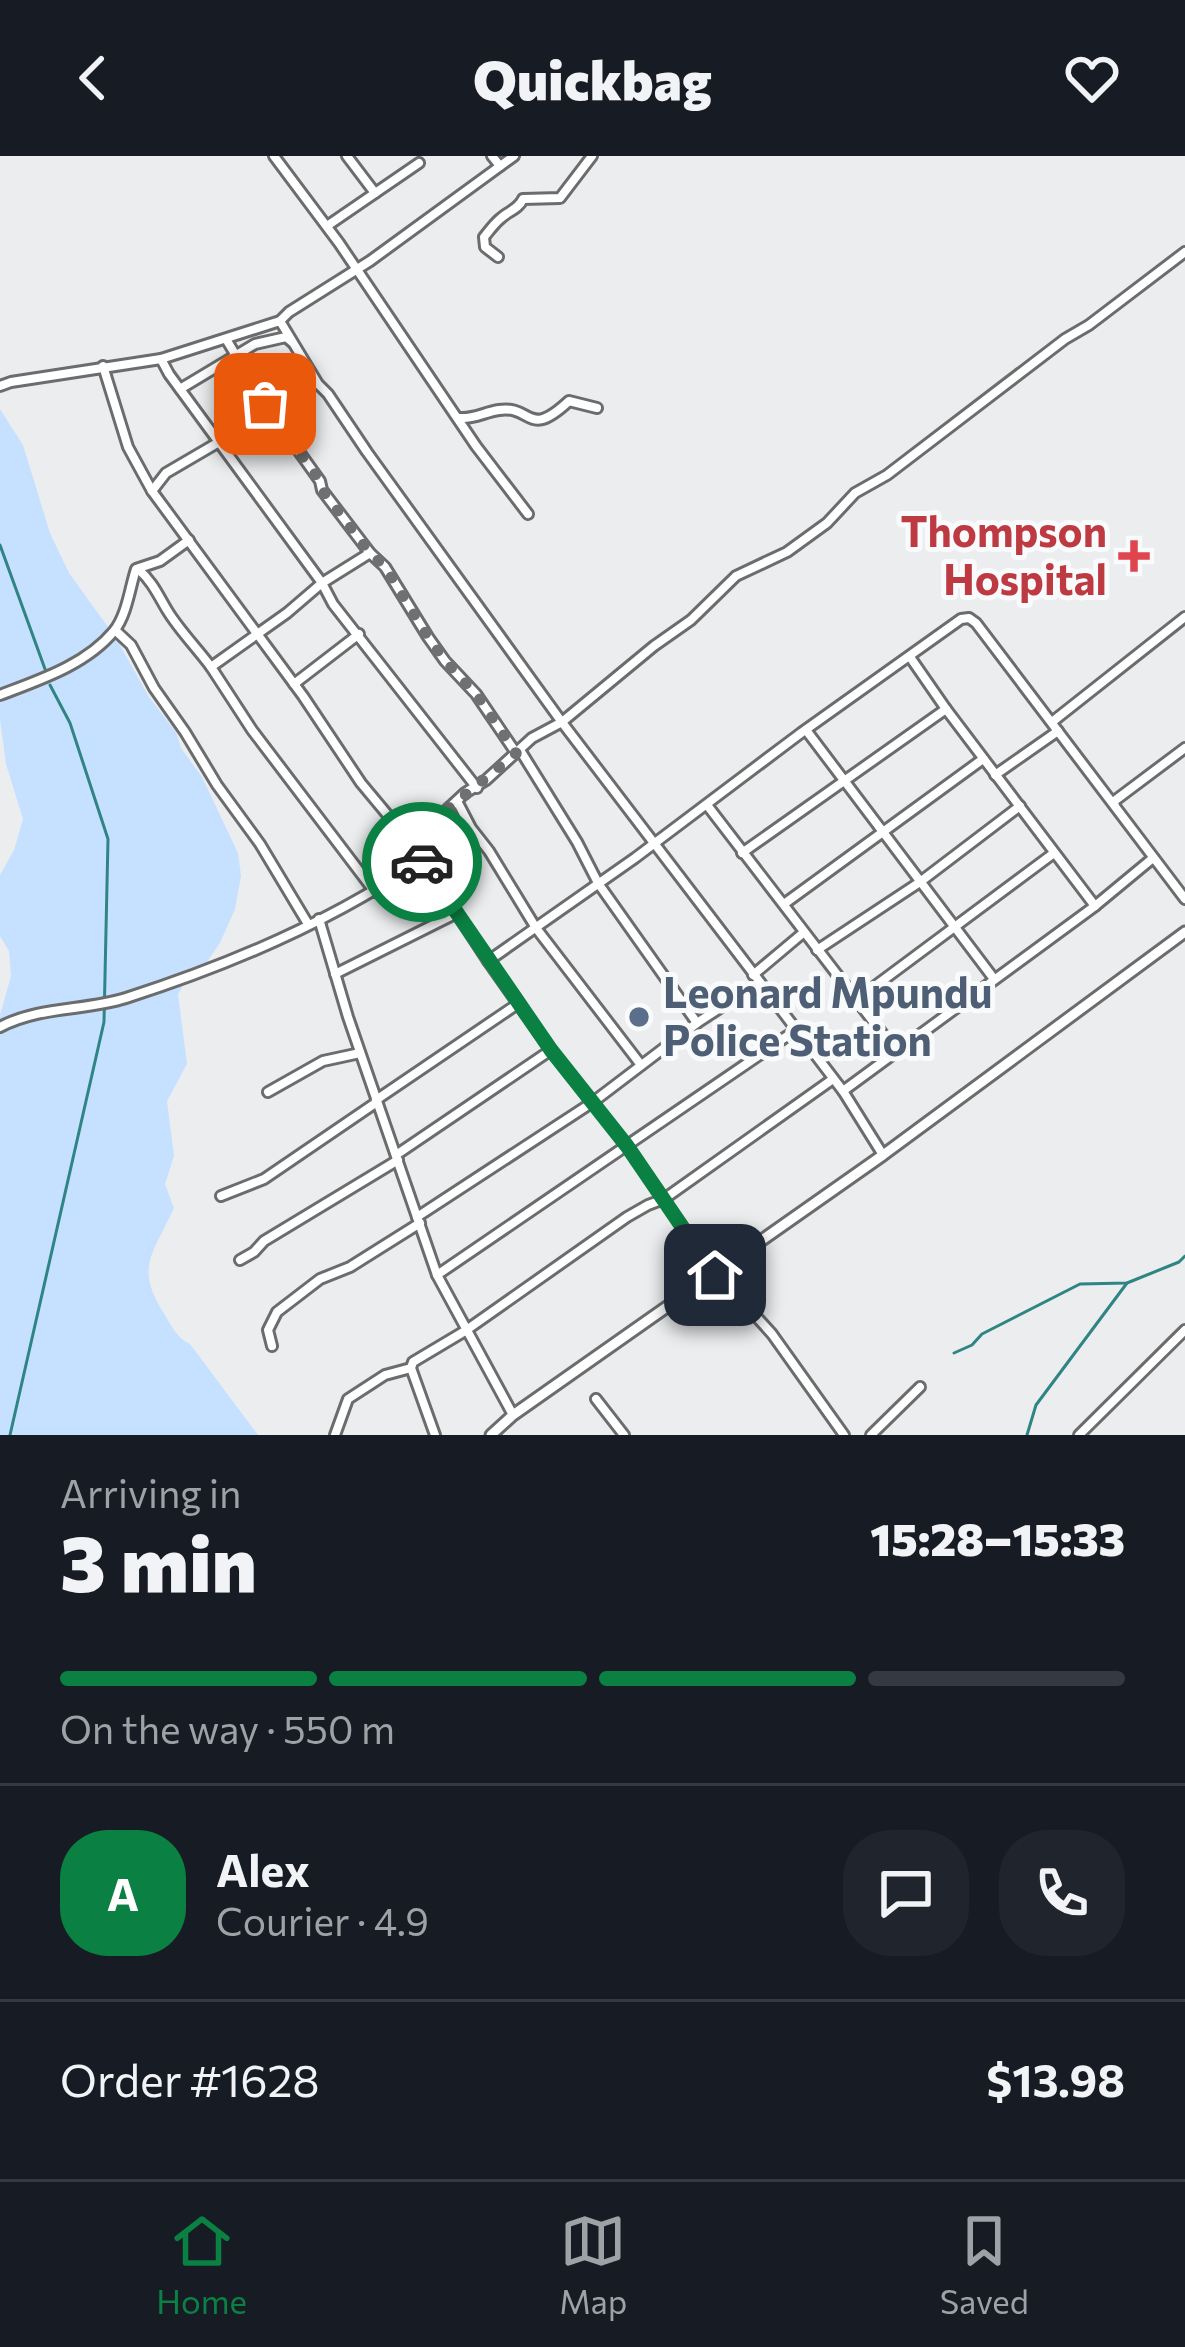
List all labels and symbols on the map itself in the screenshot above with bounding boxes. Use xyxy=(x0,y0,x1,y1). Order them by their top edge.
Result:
pin xyxy=(214,353,316,455)
place label: Thompson Hospital xyxy=(900,504,1107,604)
marker: Thompson Hospital xyxy=(1118,540,1150,572)
courier xyxy=(362,802,482,922)
place label: Leonard Mpundu Police Station xyxy=(663,965,992,1065)
marker: Leonard Mpundu Police Station xyxy=(626,1004,652,1030)
pin xyxy=(664,1224,766,1326)

